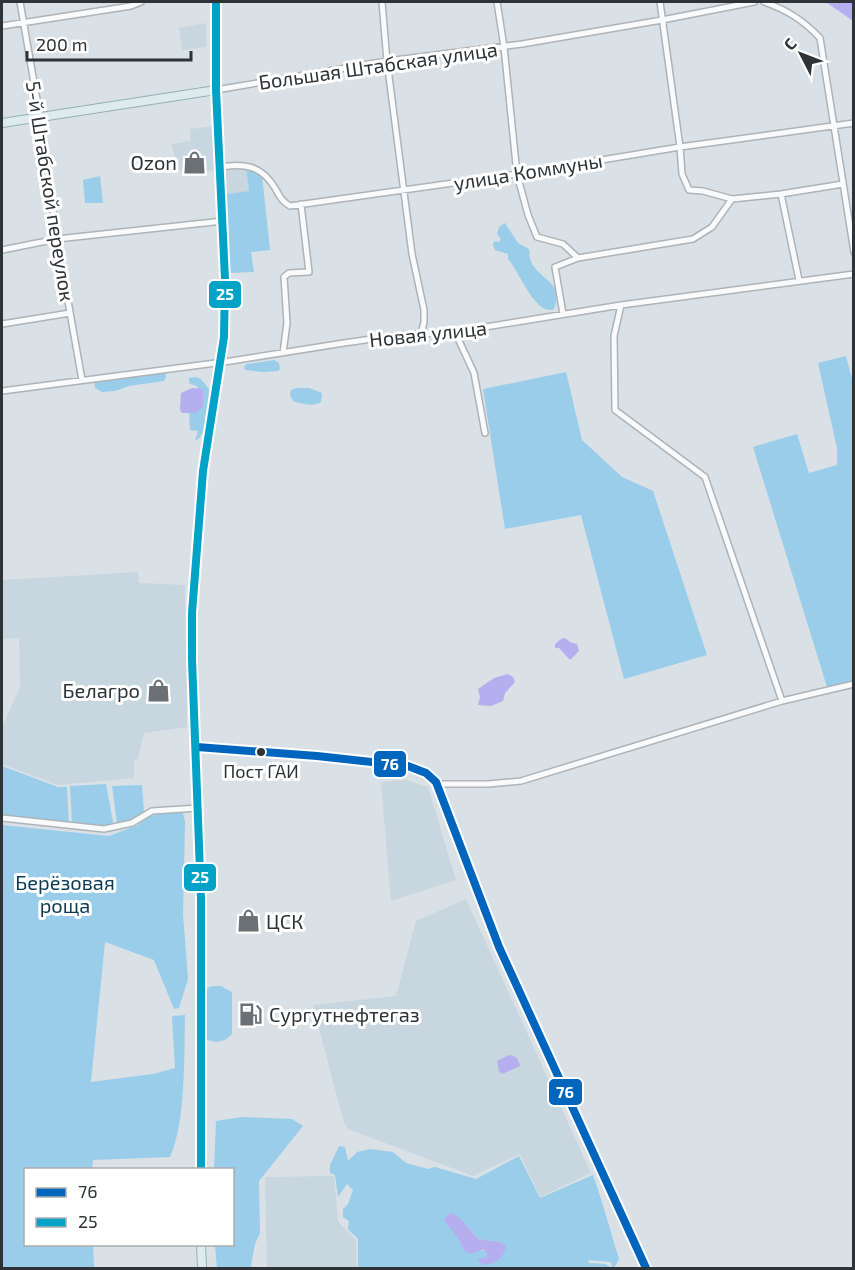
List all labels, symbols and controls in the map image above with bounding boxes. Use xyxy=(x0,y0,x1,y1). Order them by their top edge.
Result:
scale bar xyxy=(27,24,190,62)
north arrow xyxy=(771,24,831,84)
text: 200 m xyxy=(36,33,88,55)
text: С xyxy=(779,34,800,53)
street label: Большая Штабская улица xyxy=(257,36,499,95)
street label: 5-й Штабской переулок xyxy=(21,79,80,303)
street label: улица Коммуны xyxy=(452,147,604,196)
shop icon: Ozon xyxy=(182,149,208,175)
place label: Ozon xyxy=(130,150,177,174)
line badge: 25 xyxy=(208,280,242,309)
text: 25 xyxy=(216,284,234,303)
street label: Новая улица xyxy=(368,315,488,352)
shop icon: Белагро xyxy=(145,677,171,703)
place label: Белагро xyxy=(63,678,140,702)
marker: Пост ГАИ xyxy=(255,746,267,758)
line badge: 76 xyxy=(373,750,407,778)
text: 76 xyxy=(381,754,399,773)
place label: Пост ГАИ xyxy=(223,760,299,782)
line badge: 25 xyxy=(183,863,217,892)
text: 25 xyxy=(191,867,209,886)
park label: Берёзовая роща xyxy=(15,870,115,917)
shop icon: ЦСК xyxy=(235,908,261,934)
place label: ЦСК xyxy=(266,909,303,933)
fuel station icon: Сургутнефтегаз xyxy=(238,1001,264,1027)
place label: Сургутнефтегаз xyxy=(269,1002,420,1027)
line badge: 76 xyxy=(548,1078,583,1106)
text: 76 xyxy=(556,1082,574,1101)
legend xyxy=(24,1168,234,1246)
text: 76 xyxy=(78,1180,98,1202)
text: 25 xyxy=(78,1210,98,1232)

